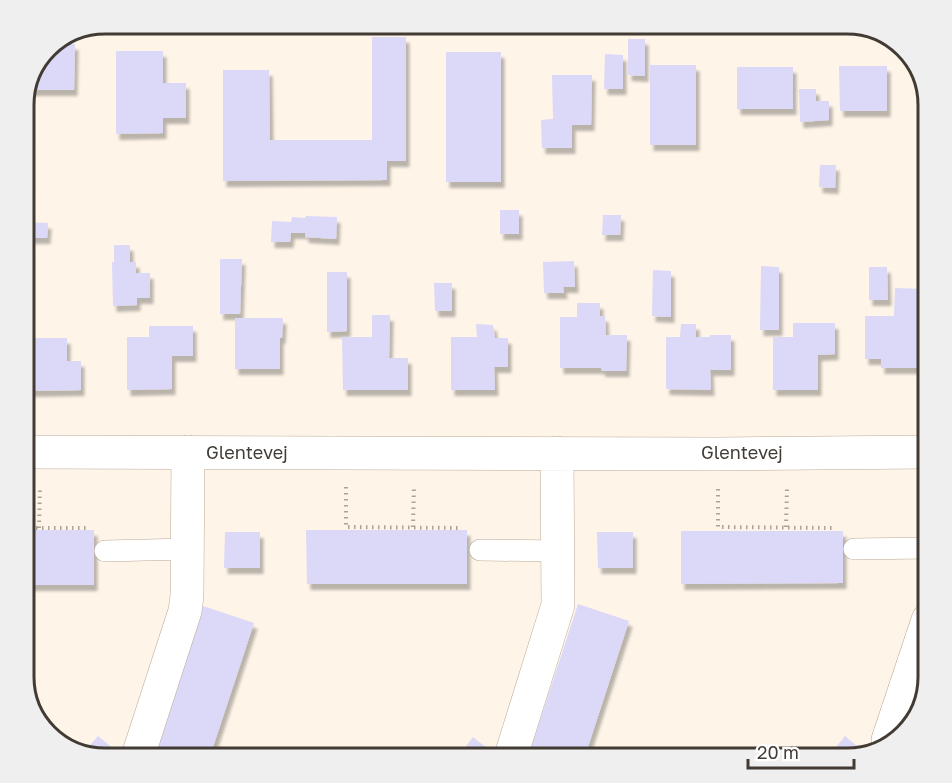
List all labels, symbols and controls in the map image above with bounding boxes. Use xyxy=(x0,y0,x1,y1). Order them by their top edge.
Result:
street label: Glentevej xyxy=(206,441,288,463)
street label: Glentevej xyxy=(701,441,783,463)
scale bar xyxy=(748,732,854,770)
text: 20 m xyxy=(757,741,799,763)

